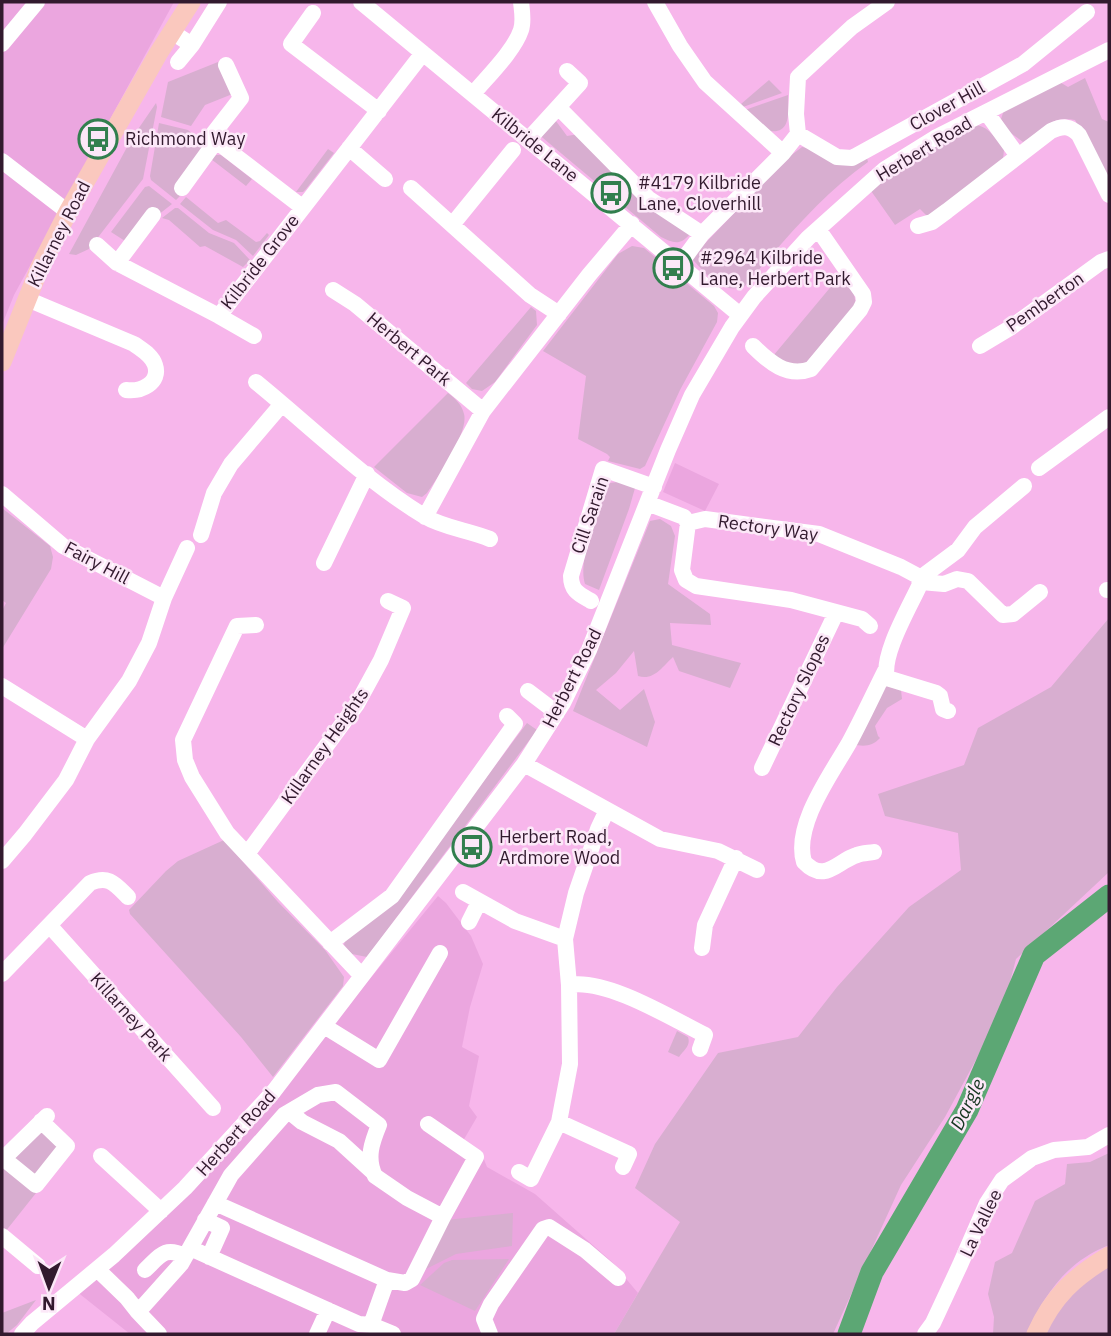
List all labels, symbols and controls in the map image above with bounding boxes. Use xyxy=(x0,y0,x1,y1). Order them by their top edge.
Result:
street label: Clover Hill xyxy=(905,75,988,136)
street label: Kilbride Lane xyxy=(487,102,584,187)
street label: Herbert Road xyxy=(871,111,976,186)
bus stop icon: Richmond Way xyxy=(77,118,119,160)
place label: Richmond Way xyxy=(125,127,245,150)
place label: #4179 Kilbride Lane, Cloverhill xyxy=(638,171,761,215)
bus stop icon: #4179 Kilbride Lane, Cloverhill xyxy=(590,172,632,214)
street label: Killarney Road xyxy=(22,177,95,291)
street label: Kilbride Grove xyxy=(215,209,304,314)
place label: #2964 Kilbride Lane, Herbert Park xyxy=(700,246,851,290)
bus stop icon: #2964 Kilbride Lane, Herbert Park xyxy=(652,247,694,289)
street label: Pemberton xyxy=(1001,266,1088,337)
street label: Herbert Park xyxy=(362,307,457,391)
street label: Cill Sarain xyxy=(566,473,614,557)
street label: Rectory Way xyxy=(717,509,820,546)
street label: Fairy Hill xyxy=(61,536,134,589)
street label: Herbert Road xyxy=(537,624,606,731)
street label: Rectory Slopes xyxy=(763,630,835,750)
street label: Killarney Heights xyxy=(276,683,373,808)
place label: Herbert Road, Ardmore Wood xyxy=(499,825,620,869)
bus stop icon: Herbert Road, Ardmore Wood xyxy=(451,826,493,868)
street label: Killarney Park xyxy=(86,968,178,1066)
water label: Dargle xyxy=(944,1074,990,1134)
street label: Herbert Road xyxy=(191,1085,280,1181)
street label: La Vallee xyxy=(954,1185,1007,1260)
north arrow xyxy=(14,1252,84,1322)
text: N xyxy=(42,1292,56,1316)

